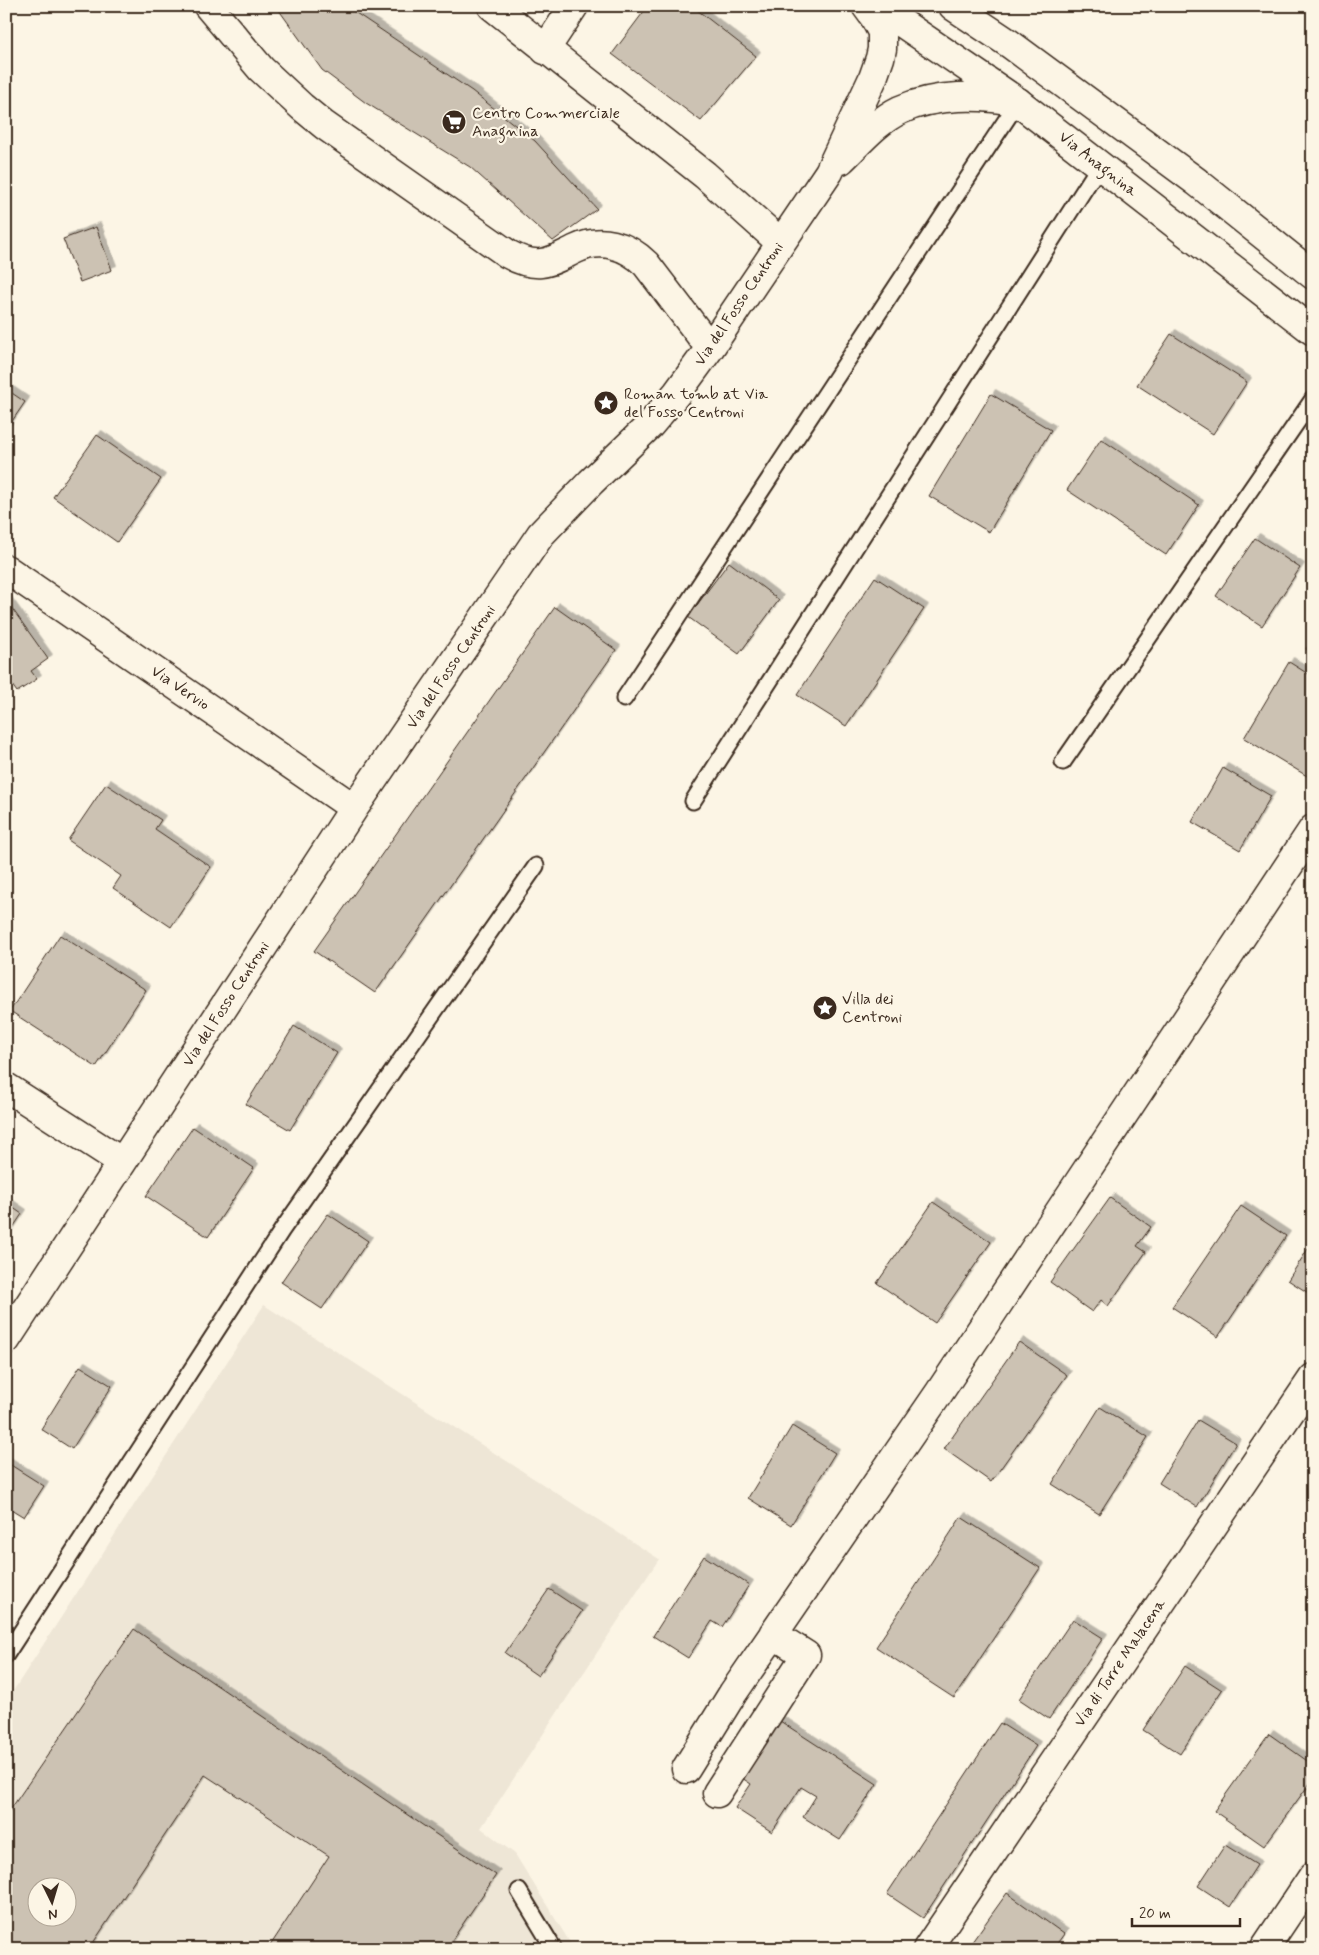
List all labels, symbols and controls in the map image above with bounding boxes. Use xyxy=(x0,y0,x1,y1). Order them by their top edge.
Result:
place label: Centro Commerciale Anagnina xyxy=(472,103,620,143)
supermarket icon: Centro Commerciale Anagnina xyxy=(441,109,467,135)
street label: Via Anagnina xyxy=(1054,127,1142,202)
street label: Via del Fosso Centroni xyxy=(690,238,789,370)
place label: Roman tomb at Via del Fosso Centroni xyxy=(624,384,768,423)
place icon: Roman tomb at Via del Fosso Centroni xyxy=(593,390,619,416)
street label: Via del Fosso Centroni xyxy=(402,601,501,733)
street label: Via Vervio xyxy=(147,661,213,715)
street label: Via del Fosso Centroni xyxy=(178,937,275,1071)
place label: Villa dei Centroni xyxy=(842,989,902,1028)
place icon: Villa dei Centroni xyxy=(812,995,838,1021)
street label: Via di Torre Malacena xyxy=(1069,1595,1171,1731)
north arrow xyxy=(28,1878,78,1928)
scale bar xyxy=(1132,1895,1239,1927)
text: 20 m xyxy=(1139,1904,1171,1924)
text: N xyxy=(48,1905,58,1923)

